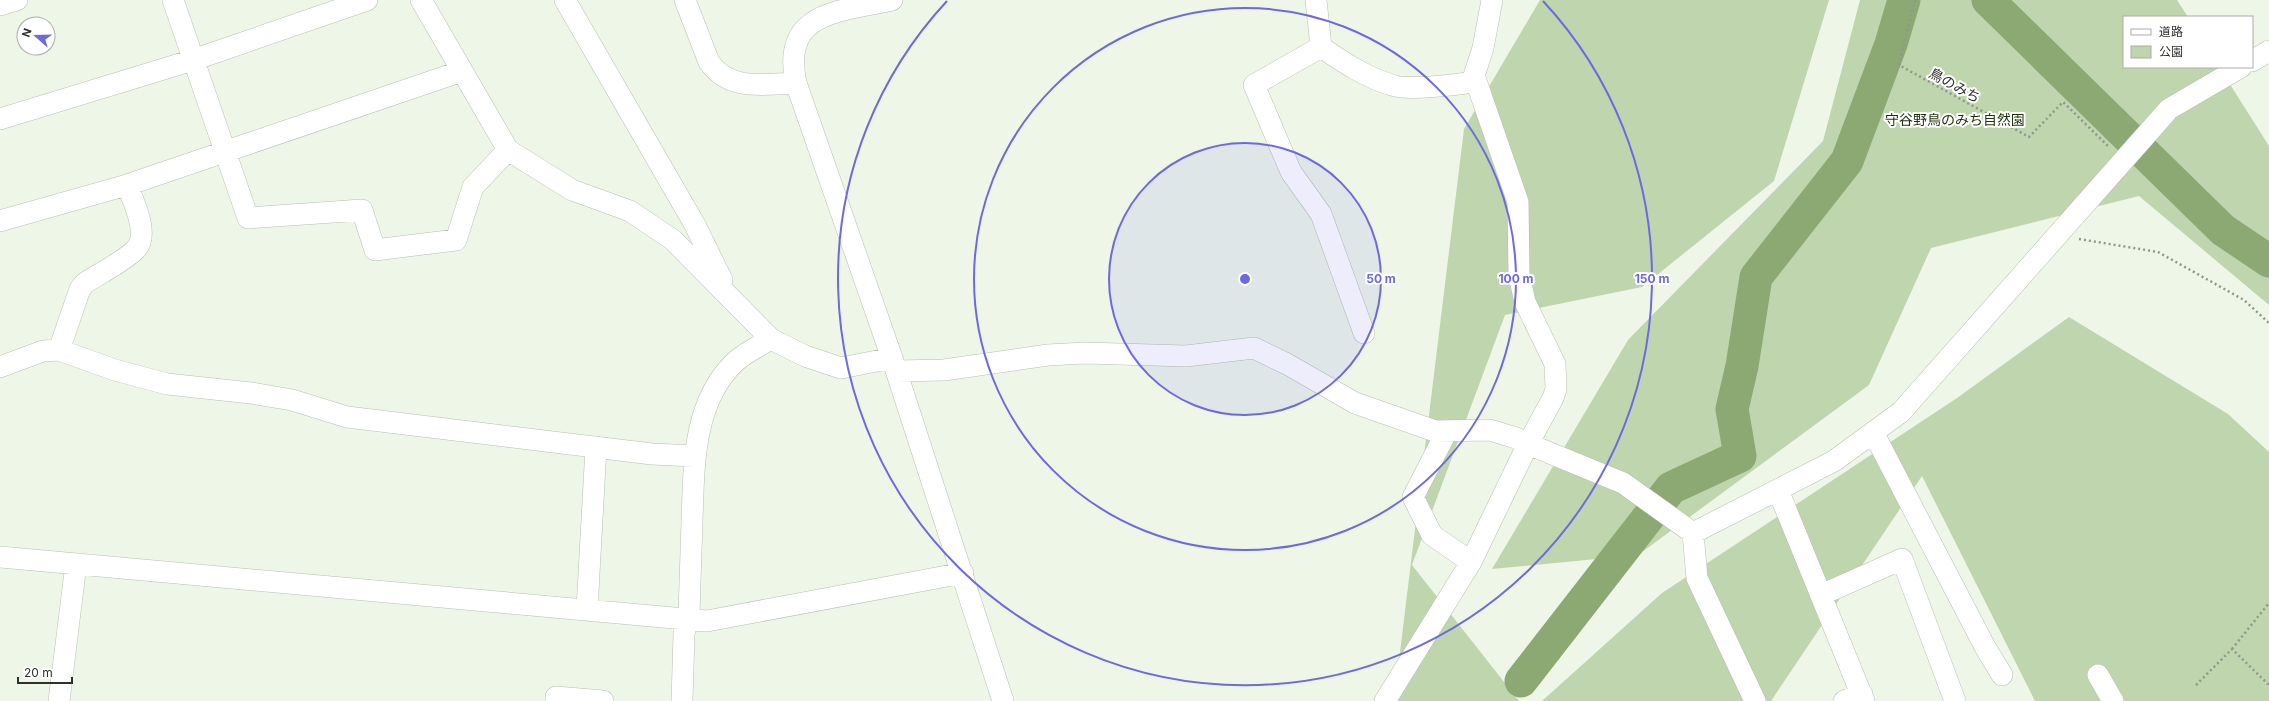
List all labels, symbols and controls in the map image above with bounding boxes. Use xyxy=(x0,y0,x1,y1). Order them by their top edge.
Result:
north arrow xyxy=(16,16,56,56)
legend xyxy=(2123,16,2253,68)
text: 道路 xyxy=(2159,24,2183,39)
text: N xyxy=(19,26,35,39)
text: 公園 xyxy=(2159,44,2183,59)
street label: 鳥のみち xyxy=(1926,64,1984,106)
park label: 守谷野鳥のみち自然園 xyxy=(1885,111,2025,128)
text: 50 m xyxy=(1366,271,1396,286)
text: 100 m xyxy=(1498,271,1534,286)
text: 150 m xyxy=(1635,271,1669,286)
centre of rings xyxy=(1238,272,1252,286)
scale bar xyxy=(18,659,72,685)
text: 20 m xyxy=(24,665,53,680)

